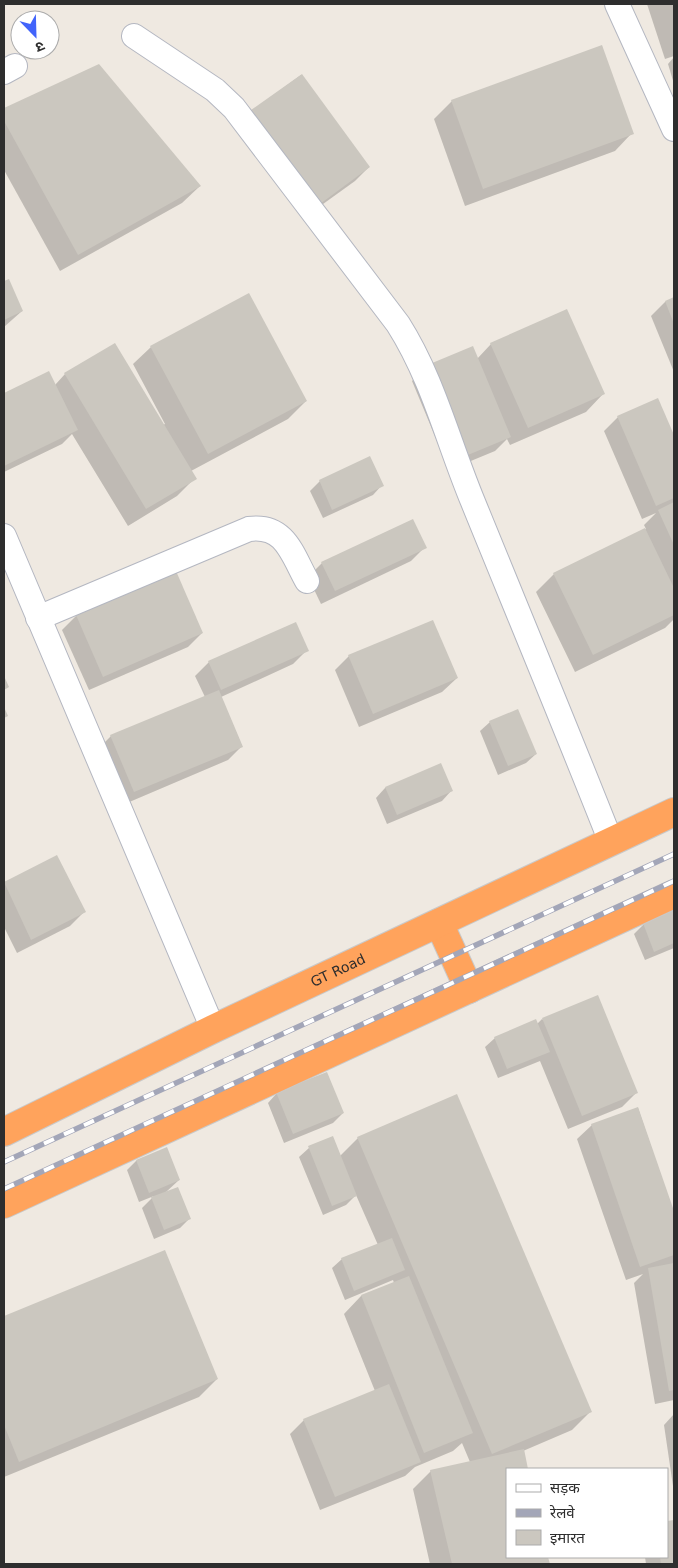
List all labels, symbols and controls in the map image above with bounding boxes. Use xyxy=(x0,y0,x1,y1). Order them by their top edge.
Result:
north arrow xyxy=(10,10,60,60)
text: उ xyxy=(32,38,47,56)
street label: GT Road xyxy=(308,951,368,990)
legend xyxy=(506,1468,668,1558)
text: सड़क xyxy=(550,1479,580,1497)
text: रेलवे xyxy=(549,1504,575,1522)
text: इमारत xyxy=(550,1529,585,1547)

